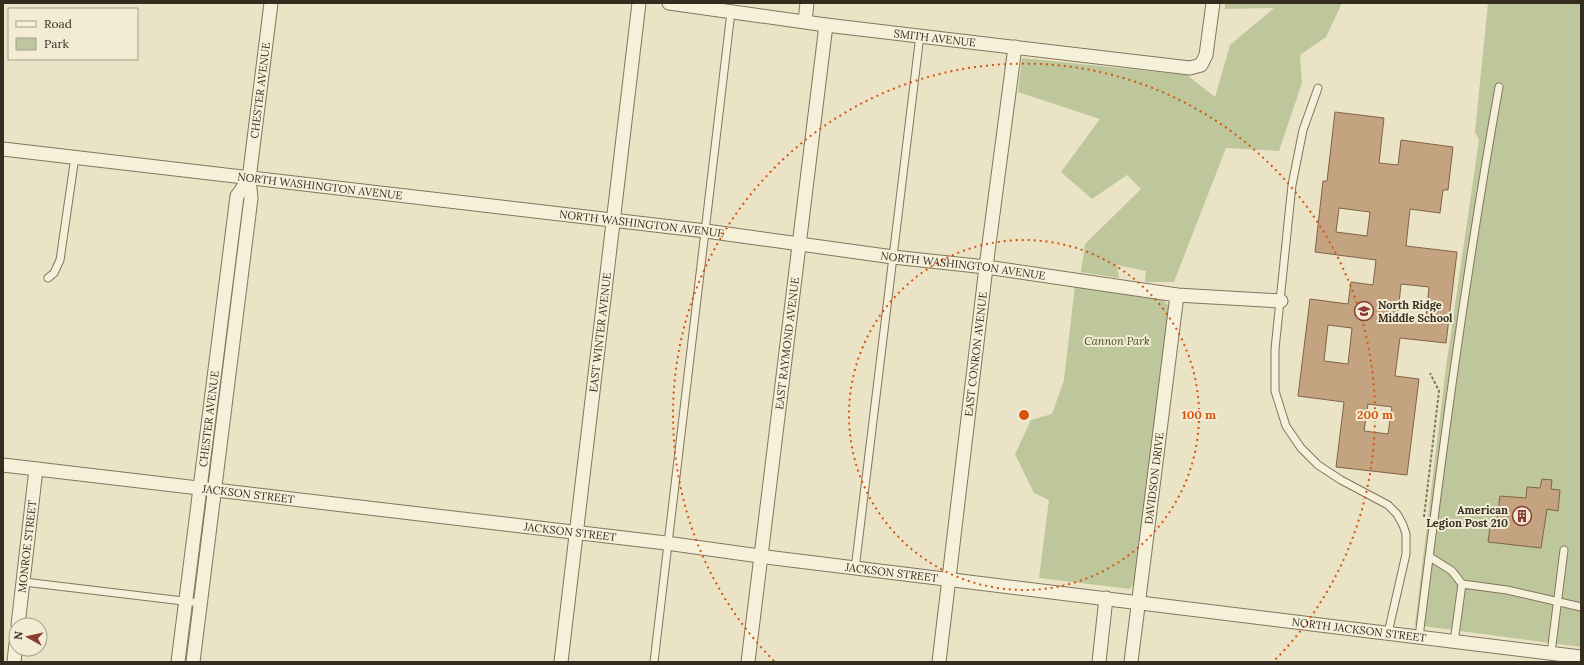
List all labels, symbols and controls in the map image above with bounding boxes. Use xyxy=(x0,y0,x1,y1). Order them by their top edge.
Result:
legend xyxy=(8,8,138,60)
text: Road xyxy=(44,16,72,31)
street label: SMITH AVENUE xyxy=(893,26,977,50)
text: Park xyxy=(44,36,70,51)
street label: CHESTER AVENUE xyxy=(247,41,273,139)
street label: NORTH WASHINGTON AVENUE xyxy=(237,169,403,203)
street label: NORTH WASHINGTON AVENUE xyxy=(558,207,725,240)
street label: NORTH WASHINGTON AVENUE xyxy=(880,248,1046,283)
street label: EAST WINTER AVENUE xyxy=(586,271,614,393)
street label: EAST RAYMOND AVENUE xyxy=(772,276,802,410)
street label: EAST CONRON AVENUE xyxy=(961,291,990,417)
place label: North Ridge Middle School xyxy=(1378,298,1453,325)
school or university icon: North Ridge Middle School xyxy=(1353,300,1375,322)
park label: Cannon Park xyxy=(1084,334,1150,348)
street label: CHESTER AVENUE xyxy=(196,370,222,468)
text: 100 m xyxy=(1182,407,1216,422)
text: 200 m xyxy=(1357,407,1393,422)
centre of rings xyxy=(1017,408,1031,422)
street label: DAVIDSON DRIVE xyxy=(1141,432,1167,525)
street label: JACKSON STREET xyxy=(200,481,295,506)
street label: MONROE STREET xyxy=(15,499,39,594)
place label: American Legion Post 210 xyxy=(1426,503,1508,530)
building icon: American Legion Post 210 xyxy=(1511,505,1533,527)
street label: JACKSON STREET xyxy=(522,519,617,544)
street label: JACKSON STREET xyxy=(844,560,939,585)
street label: NORTH JACKSON STREET xyxy=(1291,615,1427,645)
north arrow xyxy=(8,617,48,657)
text: N xyxy=(11,630,26,641)

